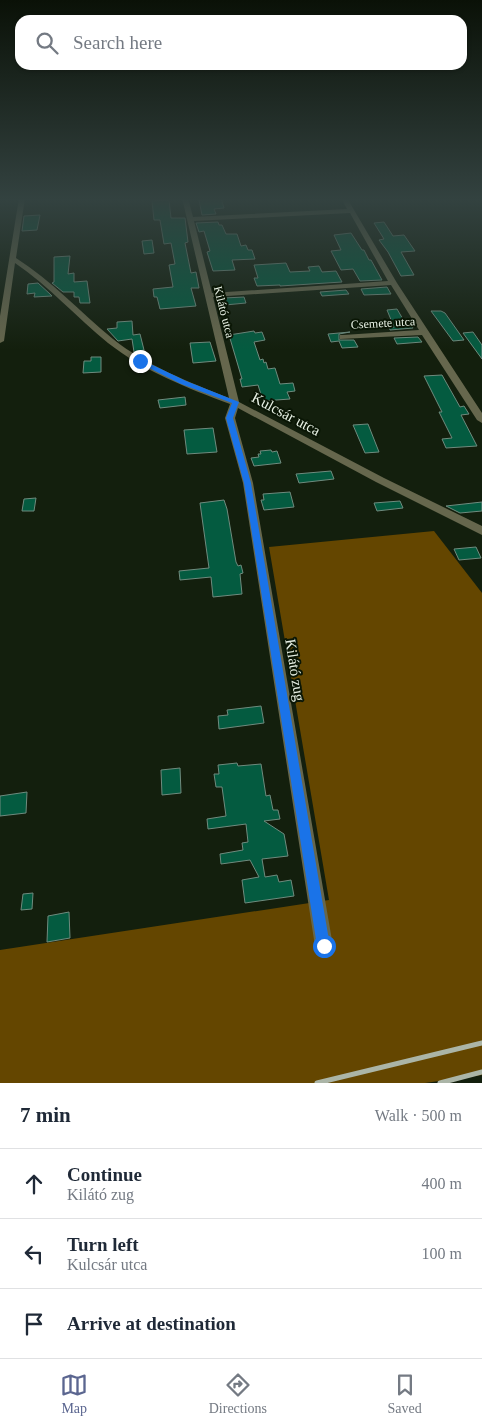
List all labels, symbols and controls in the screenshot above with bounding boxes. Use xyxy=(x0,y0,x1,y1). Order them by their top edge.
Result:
search box xyxy=(15,15,467,70)
icon: search xyxy=(33,29,61,57)
text: Search here xyxy=(73,32,162,53)
street label: Kilátó utca xyxy=(211,285,237,340)
street label: Csemete utca xyxy=(351,314,416,332)
route end xyxy=(129,350,152,373)
street label: Kulcsár utca xyxy=(249,389,323,439)
street label: Kilátó zug xyxy=(282,638,308,703)
route start xyxy=(313,935,336,958)
text: 7 min xyxy=(20,1103,71,1127)
text: Walk · 500 m xyxy=(375,1107,462,1124)
text: Continue xyxy=(67,1164,142,1185)
icon: ahead xyxy=(20,1170,48,1198)
text: 400 m xyxy=(422,1175,462,1192)
text: Kilátó zug xyxy=(67,1186,134,1203)
text: Turn left xyxy=(67,1234,139,1255)
icon: left xyxy=(20,1240,48,1268)
text: 100 m xyxy=(422,1245,462,1262)
text: Kulcsár utca xyxy=(67,1256,147,1273)
icon: arrive xyxy=(20,1310,48,1338)
text: Arrive at destination xyxy=(67,1313,236,1334)
tab: Map xyxy=(60,1371,88,1417)
tab: Directions xyxy=(209,1371,267,1417)
tab: Saved xyxy=(388,1371,422,1417)

